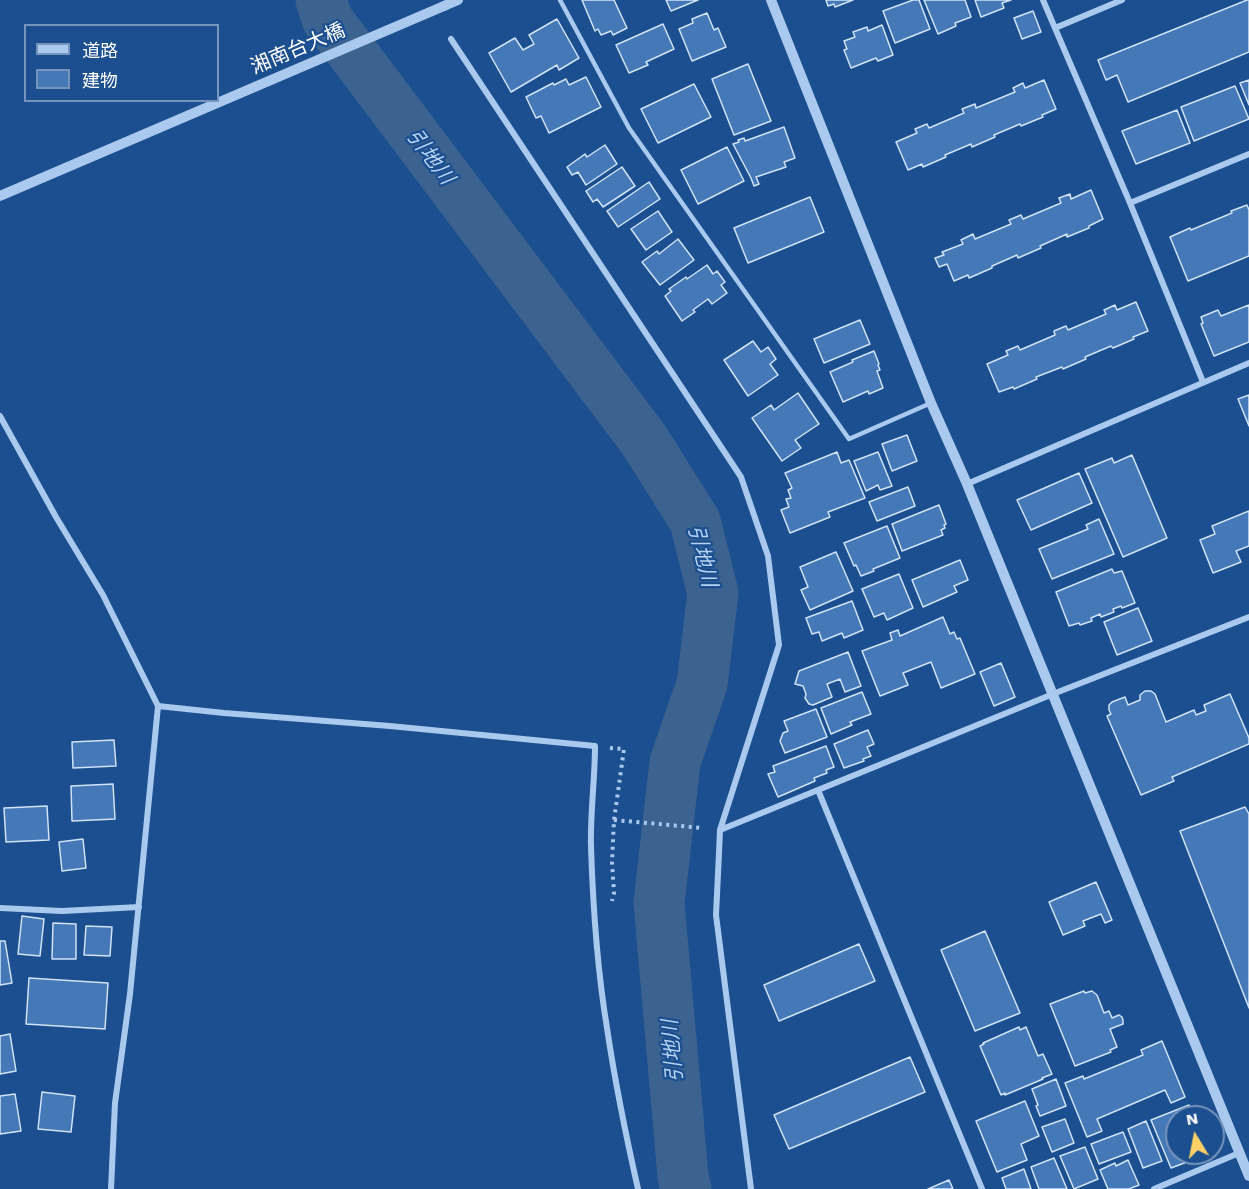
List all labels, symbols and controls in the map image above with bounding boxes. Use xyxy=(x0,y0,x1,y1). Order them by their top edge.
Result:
street label: 湘南台大橋 xyxy=(247,18,349,80)
legend xyxy=(24,24,219,102)
text: 道路 xyxy=(82,40,118,61)
text: 建物 xyxy=(82,70,118,91)
water label: 引地川 xyxy=(401,124,459,190)
water label: 引地川 xyxy=(682,522,722,590)
water label: 引地川 xyxy=(658,1019,688,1083)
north arrow xyxy=(1165,1105,1225,1165)
text: N xyxy=(1185,1108,1200,1129)

